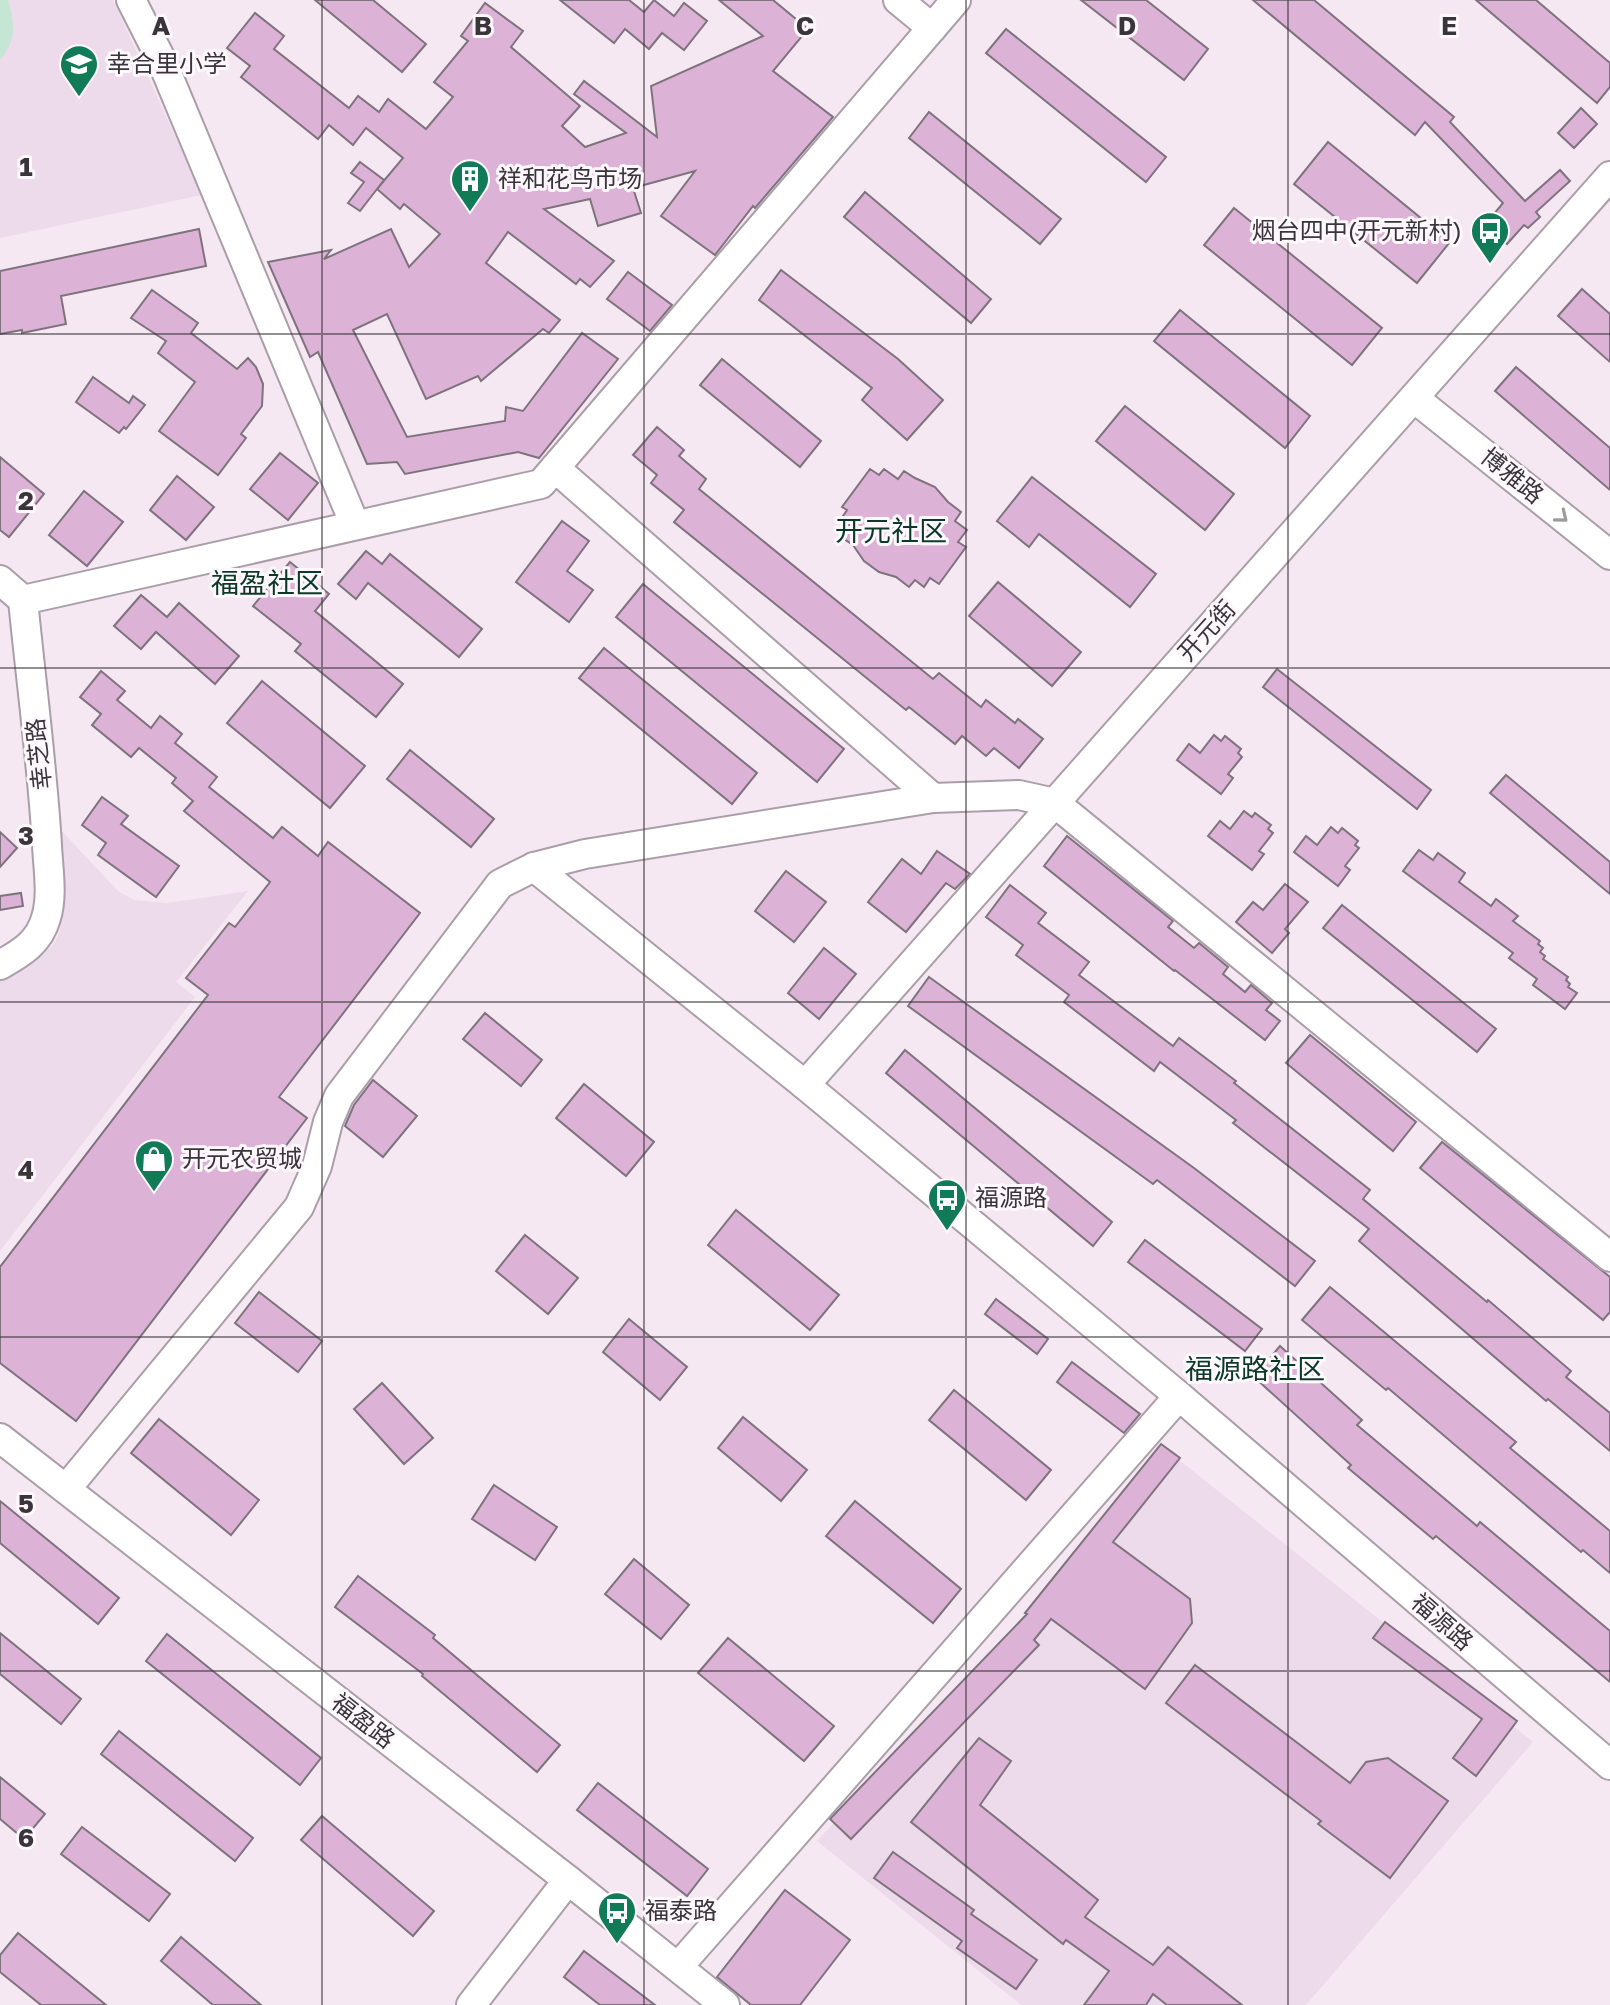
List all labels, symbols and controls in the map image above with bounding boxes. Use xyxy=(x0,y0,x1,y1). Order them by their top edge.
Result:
text: A xyxy=(152,10,171,41)
text: B xyxy=(474,10,492,41)
text: C xyxy=(796,10,814,41)
text: D xyxy=(1118,10,1136,41)
text: E xyxy=(1441,10,1457,41)
school or university icon: 幸合里小学 xyxy=(58,43,100,98)
place label: 幸合里小学 xyxy=(107,48,227,77)
text: 1 xyxy=(19,151,33,182)
building icon: 祥和花鸟市场 xyxy=(449,158,491,213)
place label: 祥和花鸟市场 xyxy=(498,163,642,192)
bus stop icon: 烟台四中(开元新村) xyxy=(1469,210,1511,265)
place label: 烟台四中(开元新村) xyxy=(1252,215,1462,244)
street label: 博雅路 xyxy=(1476,441,1550,509)
text: 2 xyxy=(18,485,34,516)
one-way arrow xyxy=(1553,507,1568,521)
district label: 开元社区 xyxy=(835,514,947,547)
district label: 福盈社区 xyxy=(211,566,323,599)
street label: 开元街 xyxy=(1171,594,1241,666)
street label: 幸芝路 xyxy=(19,717,56,791)
text: 3 xyxy=(18,820,34,851)
shop icon: 开元农贸城 xyxy=(133,1138,175,1193)
place label: 开元农贸城 xyxy=(182,1143,302,1172)
text: 4 xyxy=(18,1154,34,1185)
bus stop icon: 福源路 xyxy=(926,1177,968,1232)
place label: 福源路 xyxy=(975,1182,1047,1211)
district label: 福源路社区 xyxy=(1185,1352,1325,1385)
text: 5 xyxy=(18,1488,34,1519)
street label: 福源路 xyxy=(1406,1586,1480,1655)
street label: 福盈路 xyxy=(327,1686,401,1753)
text: 6 xyxy=(18,1822,34,1853)
bus stop icon: 福泰路 xyxy=(596,1890,638,1945)
place label: 福泰路 xyxy=(645,1895,717,1924)

